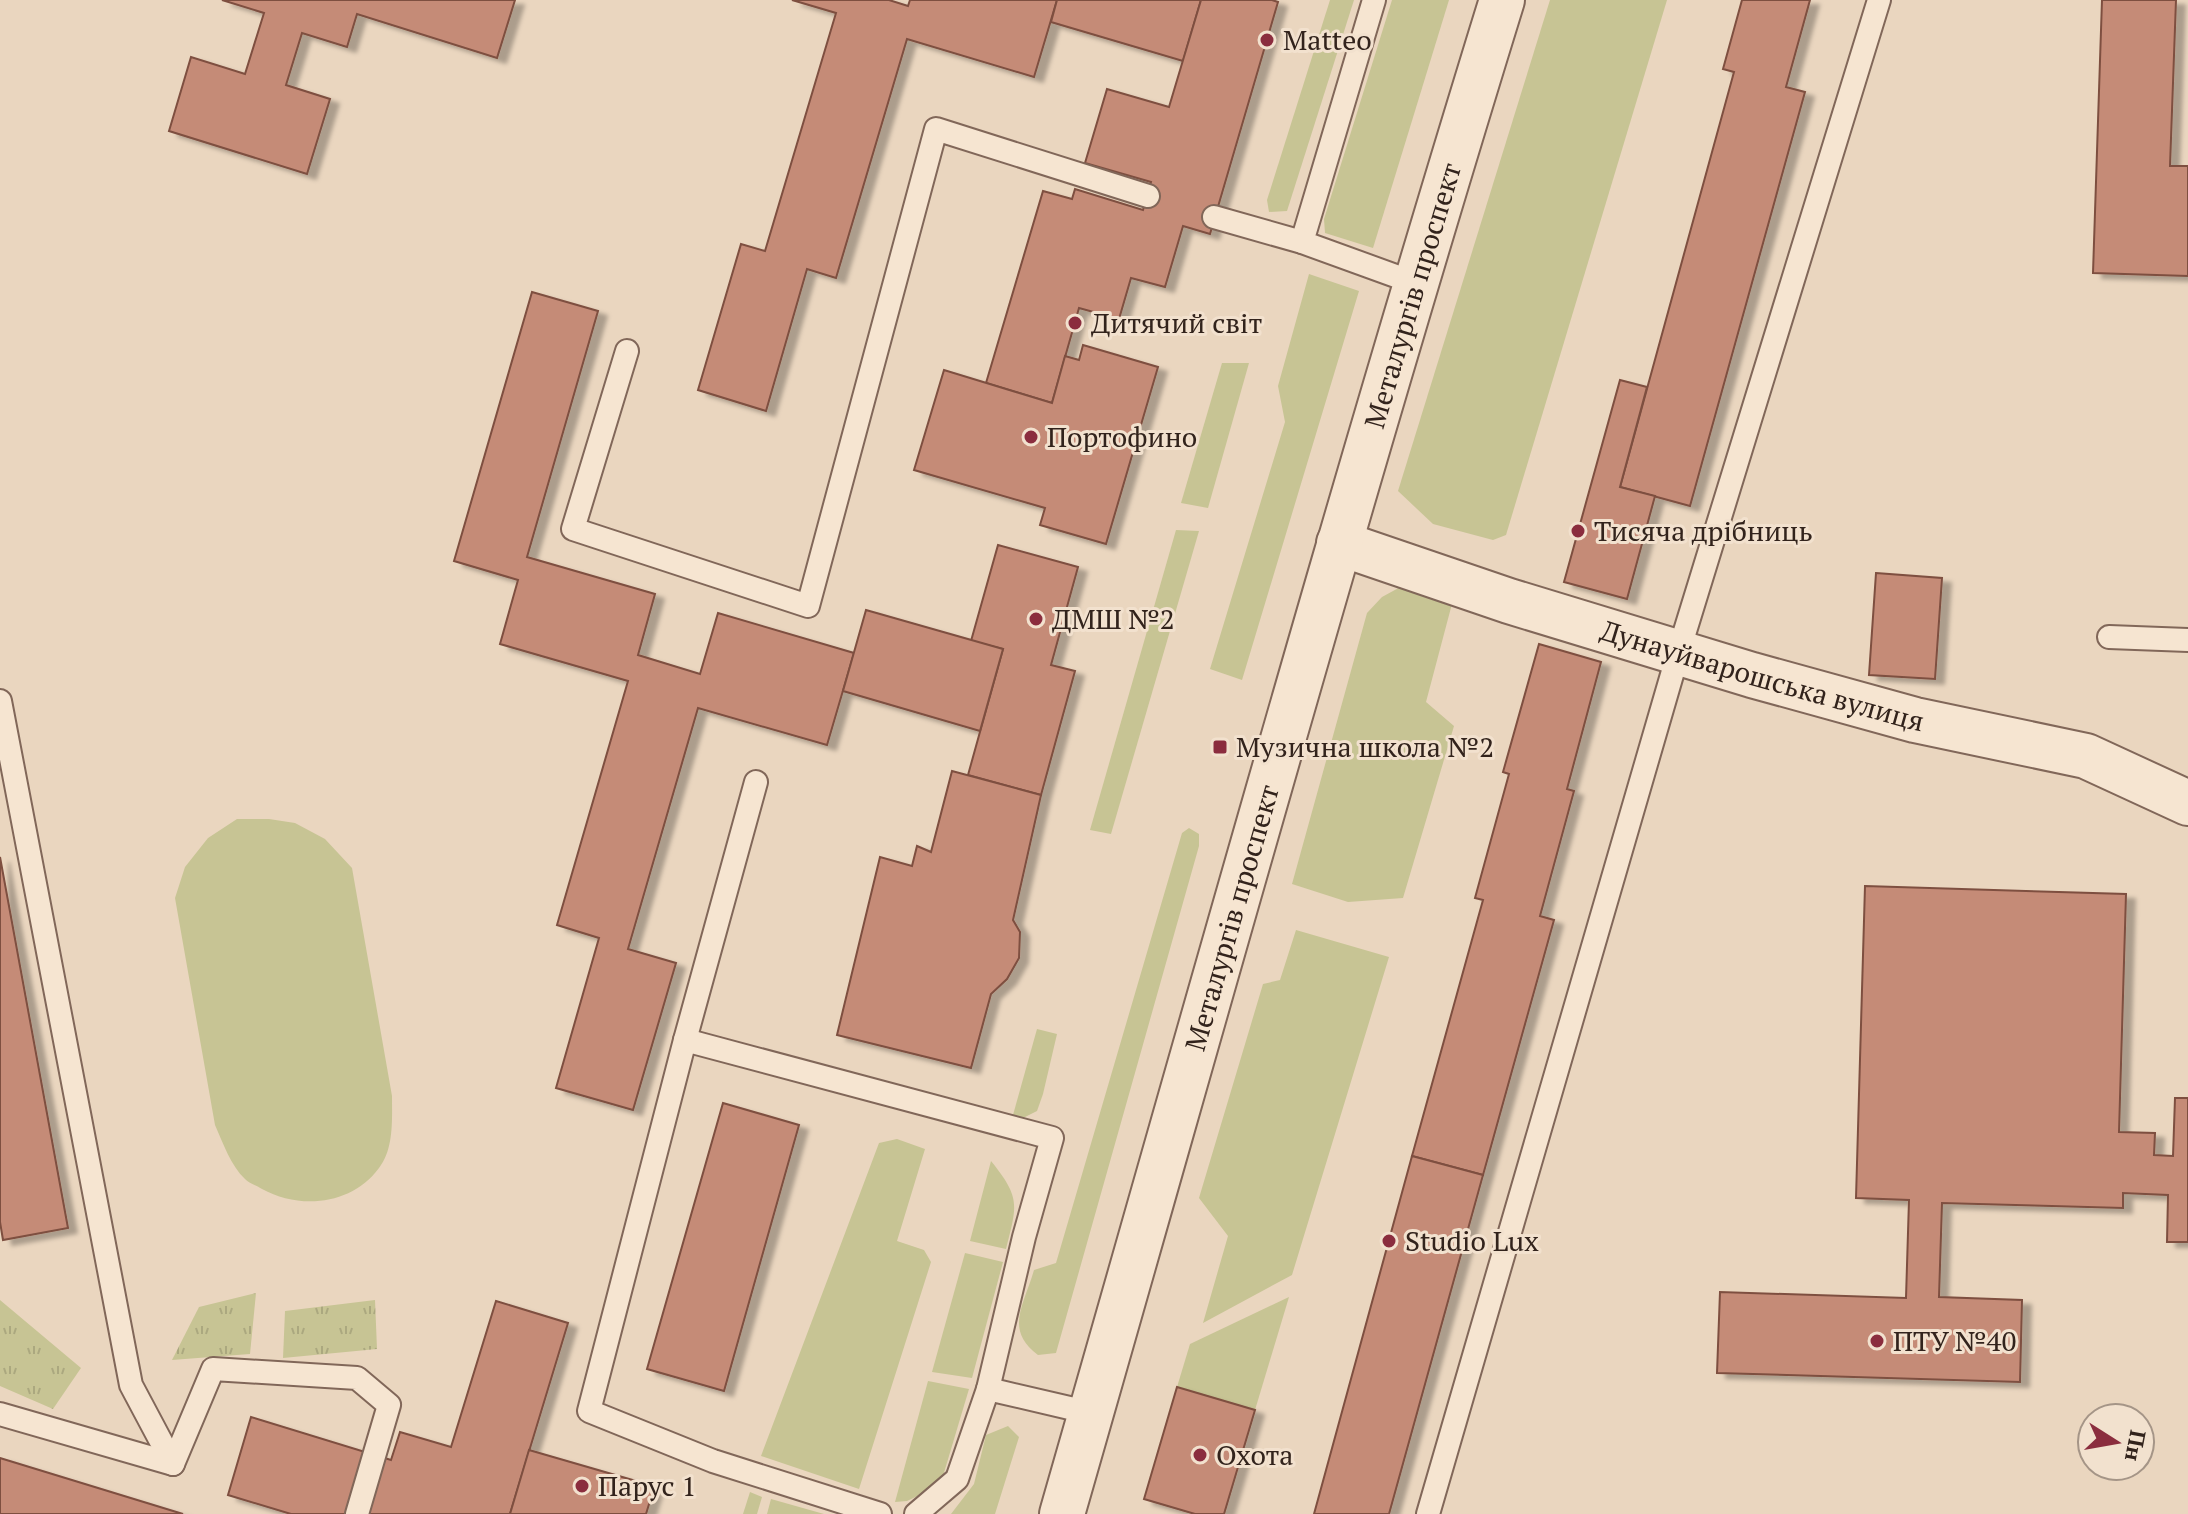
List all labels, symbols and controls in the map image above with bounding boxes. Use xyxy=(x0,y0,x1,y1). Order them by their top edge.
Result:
place label: Matteo xyxy=(1283,21,1372,58)
marker: Matteo xyxy=(1258,31,1276,49)
street label: Металургів проспект xyxy=(1355,158,1469,432)
place label: Дитячий світ xyxy=(1091,304,1263,341)
marker: Дитячий світ xyxy=(1066,314,1084,332)
place label: Портофино xyxy=(1047,418,1197,455)
marker: Портофино xyxy=(1022,428,1040,446)
place label: Тисяча дрібниць xyxy=(1594,512,1813,549)
marker: Тисяча дрібниць xyxy=(1569,522,1587,540)
place label: ДМШ №2 xyxy=(1052,600,1175,637)
marker: ДМШ №2 xyxy=(1027,610,1045,628)
street label: Дунауйварошська вулиця xyxy=(1596,611,1927,739)
place label: Музична школа №2 xyxy=(1236,728,1494,765)
marker: Музична школа №2 xyxy=(1211,738,1229,756)
street label: Металургів проспект xyxy=(1176,780,1287,1055)
place label: Studio Lux xyxy=(1405,1222,1539,1259)
marker: Studio Lux xyxy=(1380,1232,1398,1250)
place label: ПТУ №40 xyxy=(1893,1322,2016,1359)
marker: ПТУ №40 xyxy=(1868,1332,1886,1350)
north arrow xyxy=(2076,1402,2156,1482)
text: Пн xyxy=(2119,1428,2153,1464)
place label: Охота xyxy=(1216,1436,1293,1473)
marker: Охота xyxy=(1191,1446,1209,1464)
place label: Парус 1 xyxy=(598,1467,696,1504)
marker: Парус 1 xyxy=(573,1477,591,1495)

